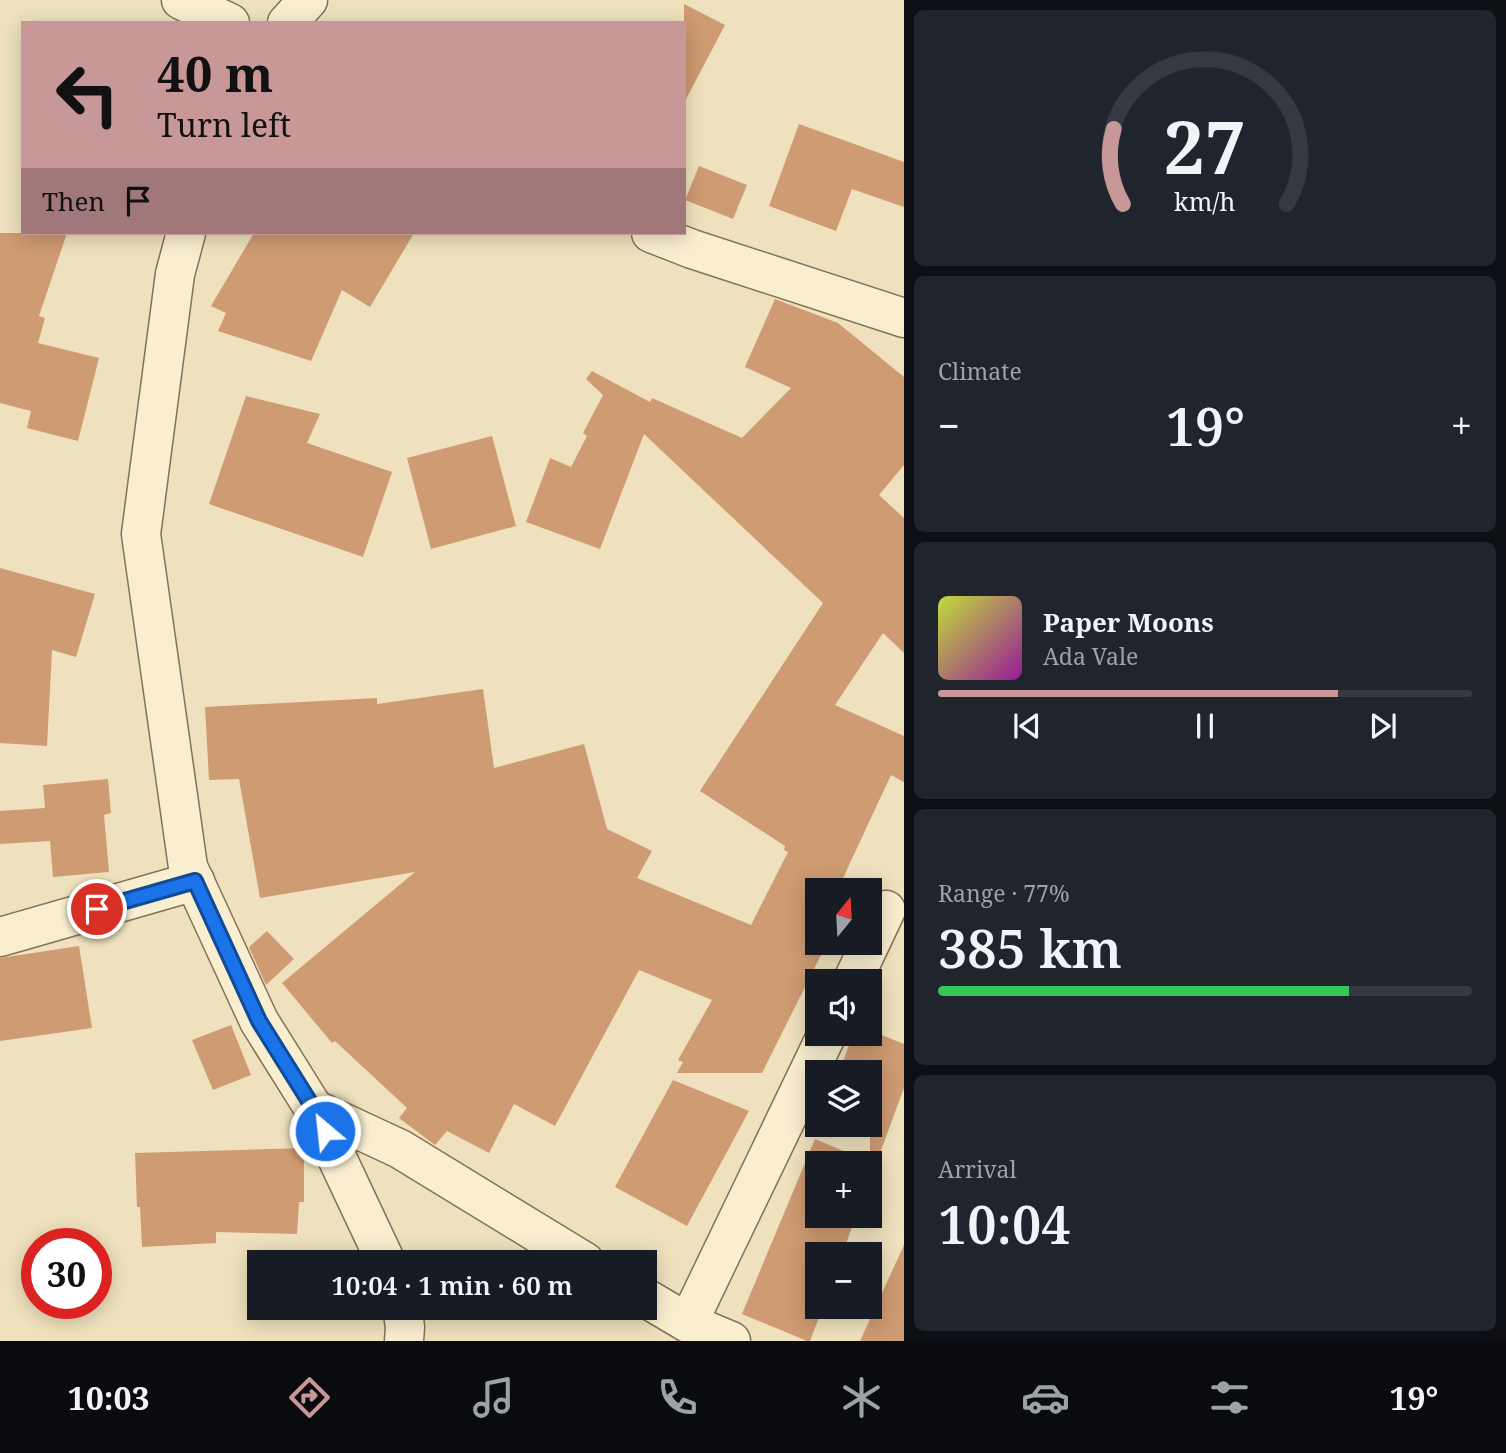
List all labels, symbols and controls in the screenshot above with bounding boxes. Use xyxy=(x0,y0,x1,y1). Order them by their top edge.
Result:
text: 40 m xyxy=(157,40,273,106)
icon: left xyxy=(42,49,133,140)
text: 27 xyxy=(1164,96,1246,195)
text: Turn left xyxy=(157,103,291,146)
icon: arrive xyxy=(119,182,157,220)
text: Then xyxy=(42,183,105,219)
text: km/h xyxy=(1174,184,1236,218)
text: Climate xyxy=(938,355,1022,387)
text: 19° xyxy=(1166,390,1245,461)
text: − xyxy=(938,399,960,451)
text: + xyxy=(1451,399,1472,451)
text: Paper Moons xyxy=(1043,604,1214,640)
text: Ada Vale xyxy=(1043,640,1138,672)
icon: previous xyxy=(1008,707,1046,745)
icon: pause xyxy=(1186,707,1224,745)
icon: next xyxy=(1364,707,1402,745)
text: Range · 77% xyxy=(938,877,1070,909)
north arrow xyxy=(805,878,882,956)
map controls xyxy=(805,878,882,1319)
pin xyxy=(67,879,127,939)
icon: arrive xyxy=(78,890,116,928)
text: 385 km xyxy=(938,912,1122,983)
button: sound xyxy=(805,969,882,1046)
button: layers xyxy=(805,1060,882,1137)
position arrow xyxy=(288,1094,362,1168)
button: + xyxy=(805,1151,882,1228)
text: Arrival xyxy=(938,1153,1017,1185)
text: 10:04 xyxy=(938,1188,1071,1259)
speed limit sign: 30 xyxy=(21,1228,112,1319)
button: − xyxy=(805,1242,882,1319)
text: 10:04 · 1 min · 60 m xyxy=(331,1267,573,1303)
icon: directions xyxy=(285,1373,334,1422)
icon: music xyxy=(469,1373,518,1422)
icon: phone xyxy=(653,1373,702,1422)
icon: climate xyxy=(837,1373,886,1422)
icon: car xyxy=(1021,1373,1070,1422)
icon: filters xyxy=(1205,1373,1254,1422)
text: 10:03 xyxy=(68,1376,150,1419)
text: 19° xyxy=(1389,1376,1438,1419)

